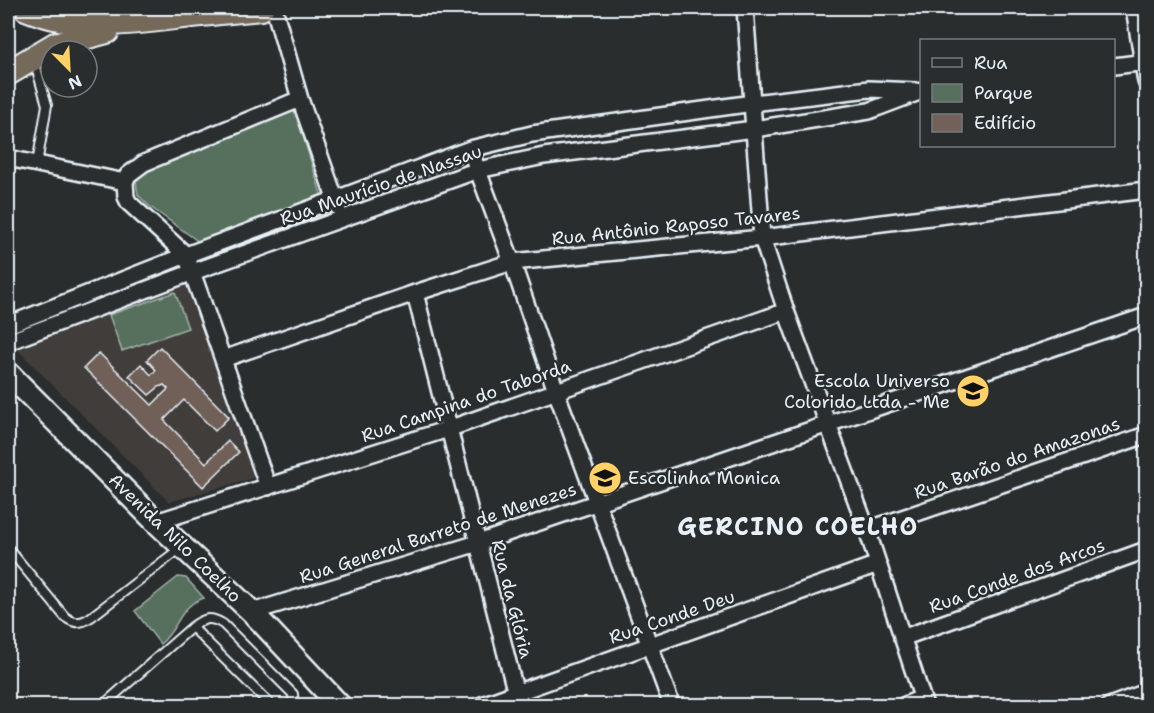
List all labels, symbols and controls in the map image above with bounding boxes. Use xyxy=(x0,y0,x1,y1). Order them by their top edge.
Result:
north arrow xyxy=(39,39,99,99)
legend xyxy=(920,39,1115,147)
text: Rua xyxy=(974,51,1007,75)
text: N xyxy=(65,70,85,94)
text: Parque xyxy=(974,81,1033,105)
text: Edifício xyxy=(974,111,1036,135)
street label: Rua Maurício de Nassau xyxy=(277,139,485,231)
street label: Rua Antônio Raposo Tavares xyxy=(551,201,801,251)
street label: Rua Campina do Taborda xyxy=(358,354,574,448)
place label: Escola Universo Colorido Ltda - Me xyxy=(784,369,950,414)
school or university icon: Escola Universo Colorido Ltda - Me xyxy=(955,373,991,409)
street label: Rua Barão do Amazonas xyxy=(911,411,1123,505)
school or university icon: Escolinha Monica xyxy=(587,460,623,496)
place label: Escolinha Monica xyxy=(628,466,780,490)
street label: Avenida Nilo Coelho xyxy=(103,468,247,608)
street label: Rua General Barreto de Menezes xyxy=(296,477,580,589)
district label: GERCINO COELHO xyxy=(677,511,919,543)
street label: Rua Conde dos Arcos xyxy=(926,533,1108,619)
street label: Rua da Glória xyxy=(486,537,538,661)
street label: Rua Conde Deu xyxy=(606,584,738,650)

